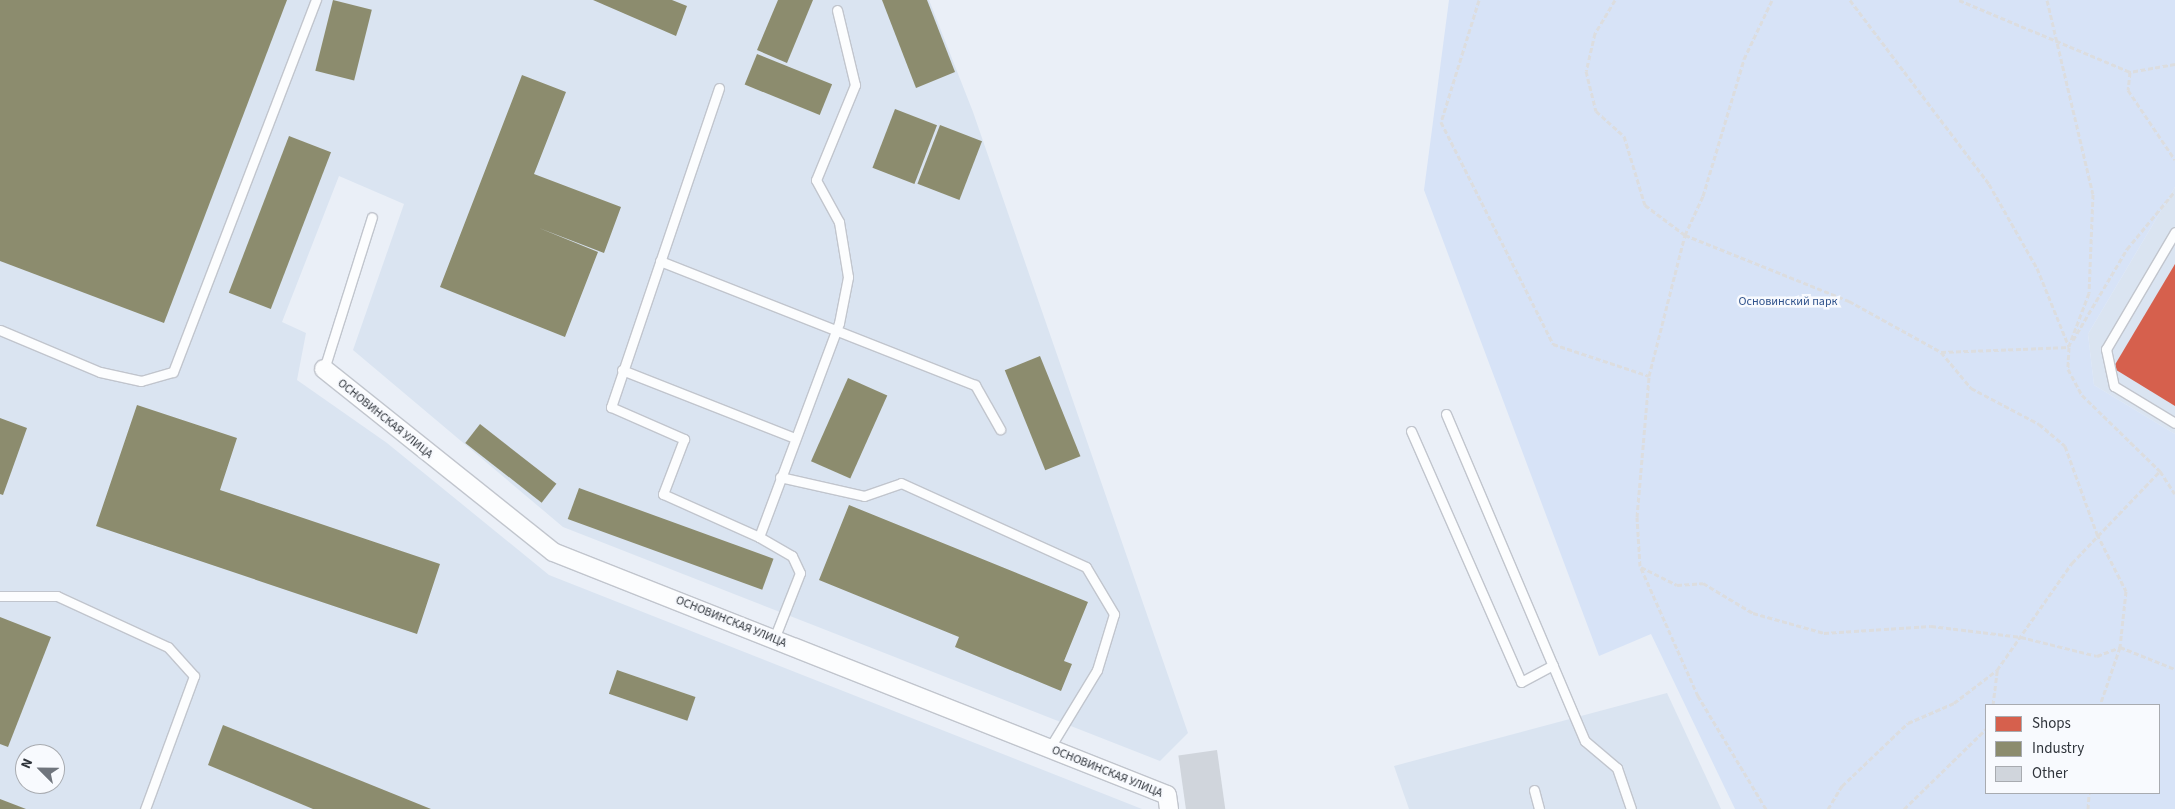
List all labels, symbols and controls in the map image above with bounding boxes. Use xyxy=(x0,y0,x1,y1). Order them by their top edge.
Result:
park label: Основинский парк xyxy=(1739,295,1837,309)
street label: ОСНОВИНСКАЯ УЛИЦА xyxy=(335,376,435,462)
street label: ОСНОВИНСКАЯ УЛИЦА xyxy=(674,593,788,651)
legend xyxy=(1985,704,2160,794)
text: Shops xyxy=(2032,713,2071,734)
text: Industry xyxy=(2032,738,2084,759)
street label: ОСНОВИНСКАЯ УЛИЦА xyxy=(1050,743,1164,801)
north arrow xyxy=(15,744,65,794)
text: N xyxy=(16,755,38,772)
text: Other xyxy=(2032,763,2068,784)

